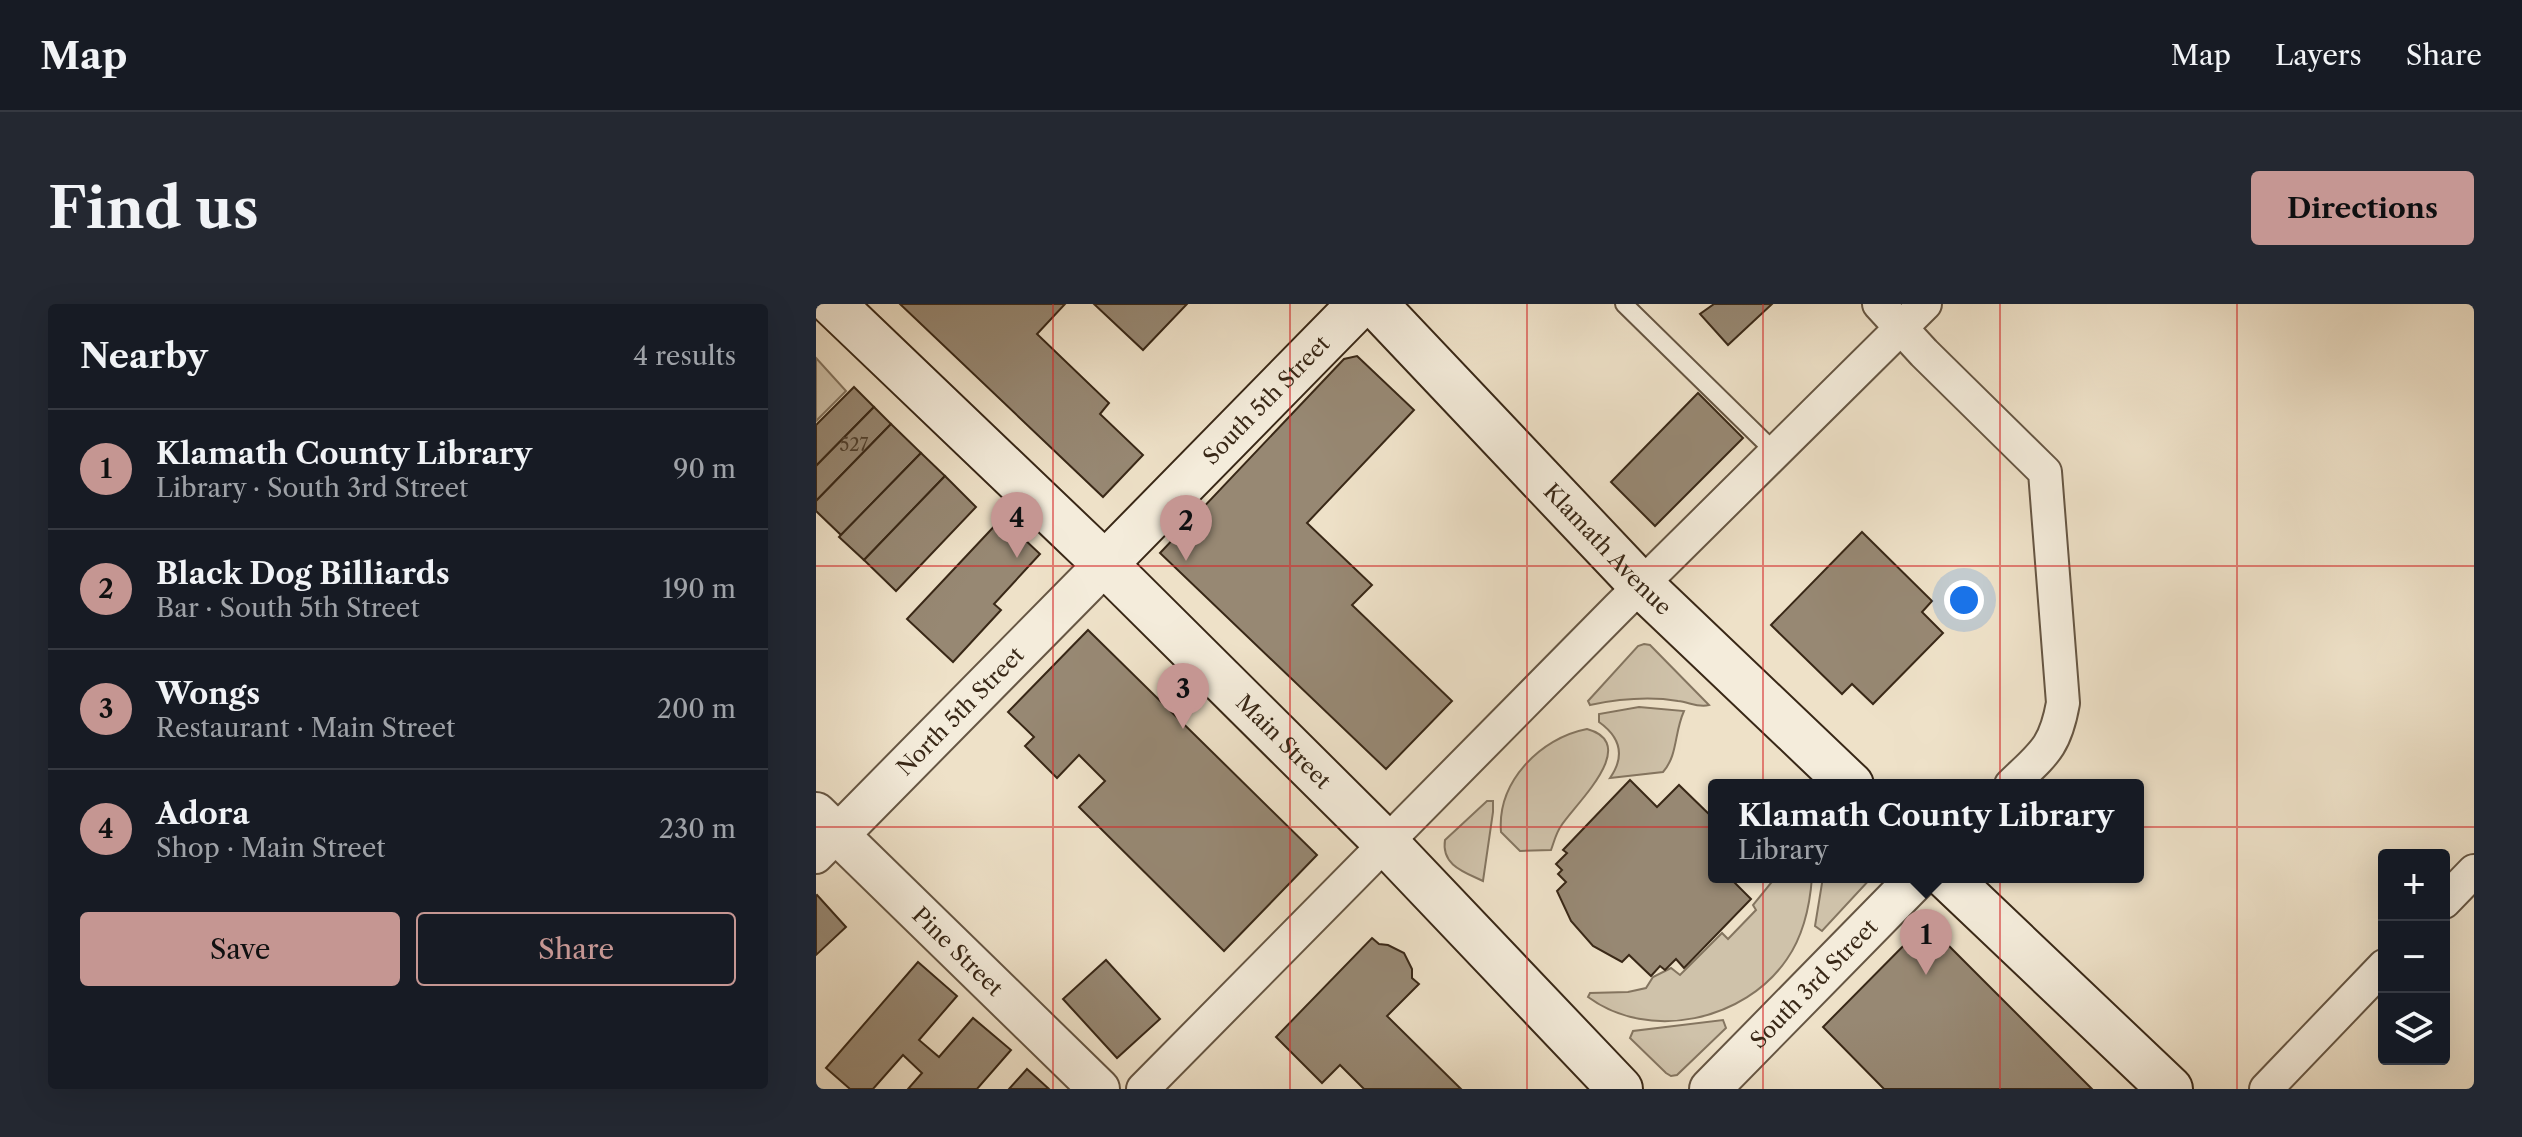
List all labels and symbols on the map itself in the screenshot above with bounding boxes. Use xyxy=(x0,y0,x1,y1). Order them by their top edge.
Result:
street label: South 5th Street xyxy=(1197,330,1336,470)
house number: 527 xyxy=(840,434,869,456)
street label: Klamath Avenue xyxy=(1538,478,1677,621)
pin: 4 xyxy=(991,492,1043,558)
pin: 2 xyxy=(1160,495,1212,561)
your location xyxy=(1944,580,1984,620)
street label: North 5th Street xyxy=(891,641,1030,781)
pin: 3 xyxy=(1157,663,1209,729)
street label: Main Street xyxy=(1230,689,1336,795)
street label: Pine Street xyxy=(907,902,1008,1002)
pin: 1 xyxy=(1900,909,1952,975)
street label: South 3rd Street xyxy=(1745,913,1883,1054)

